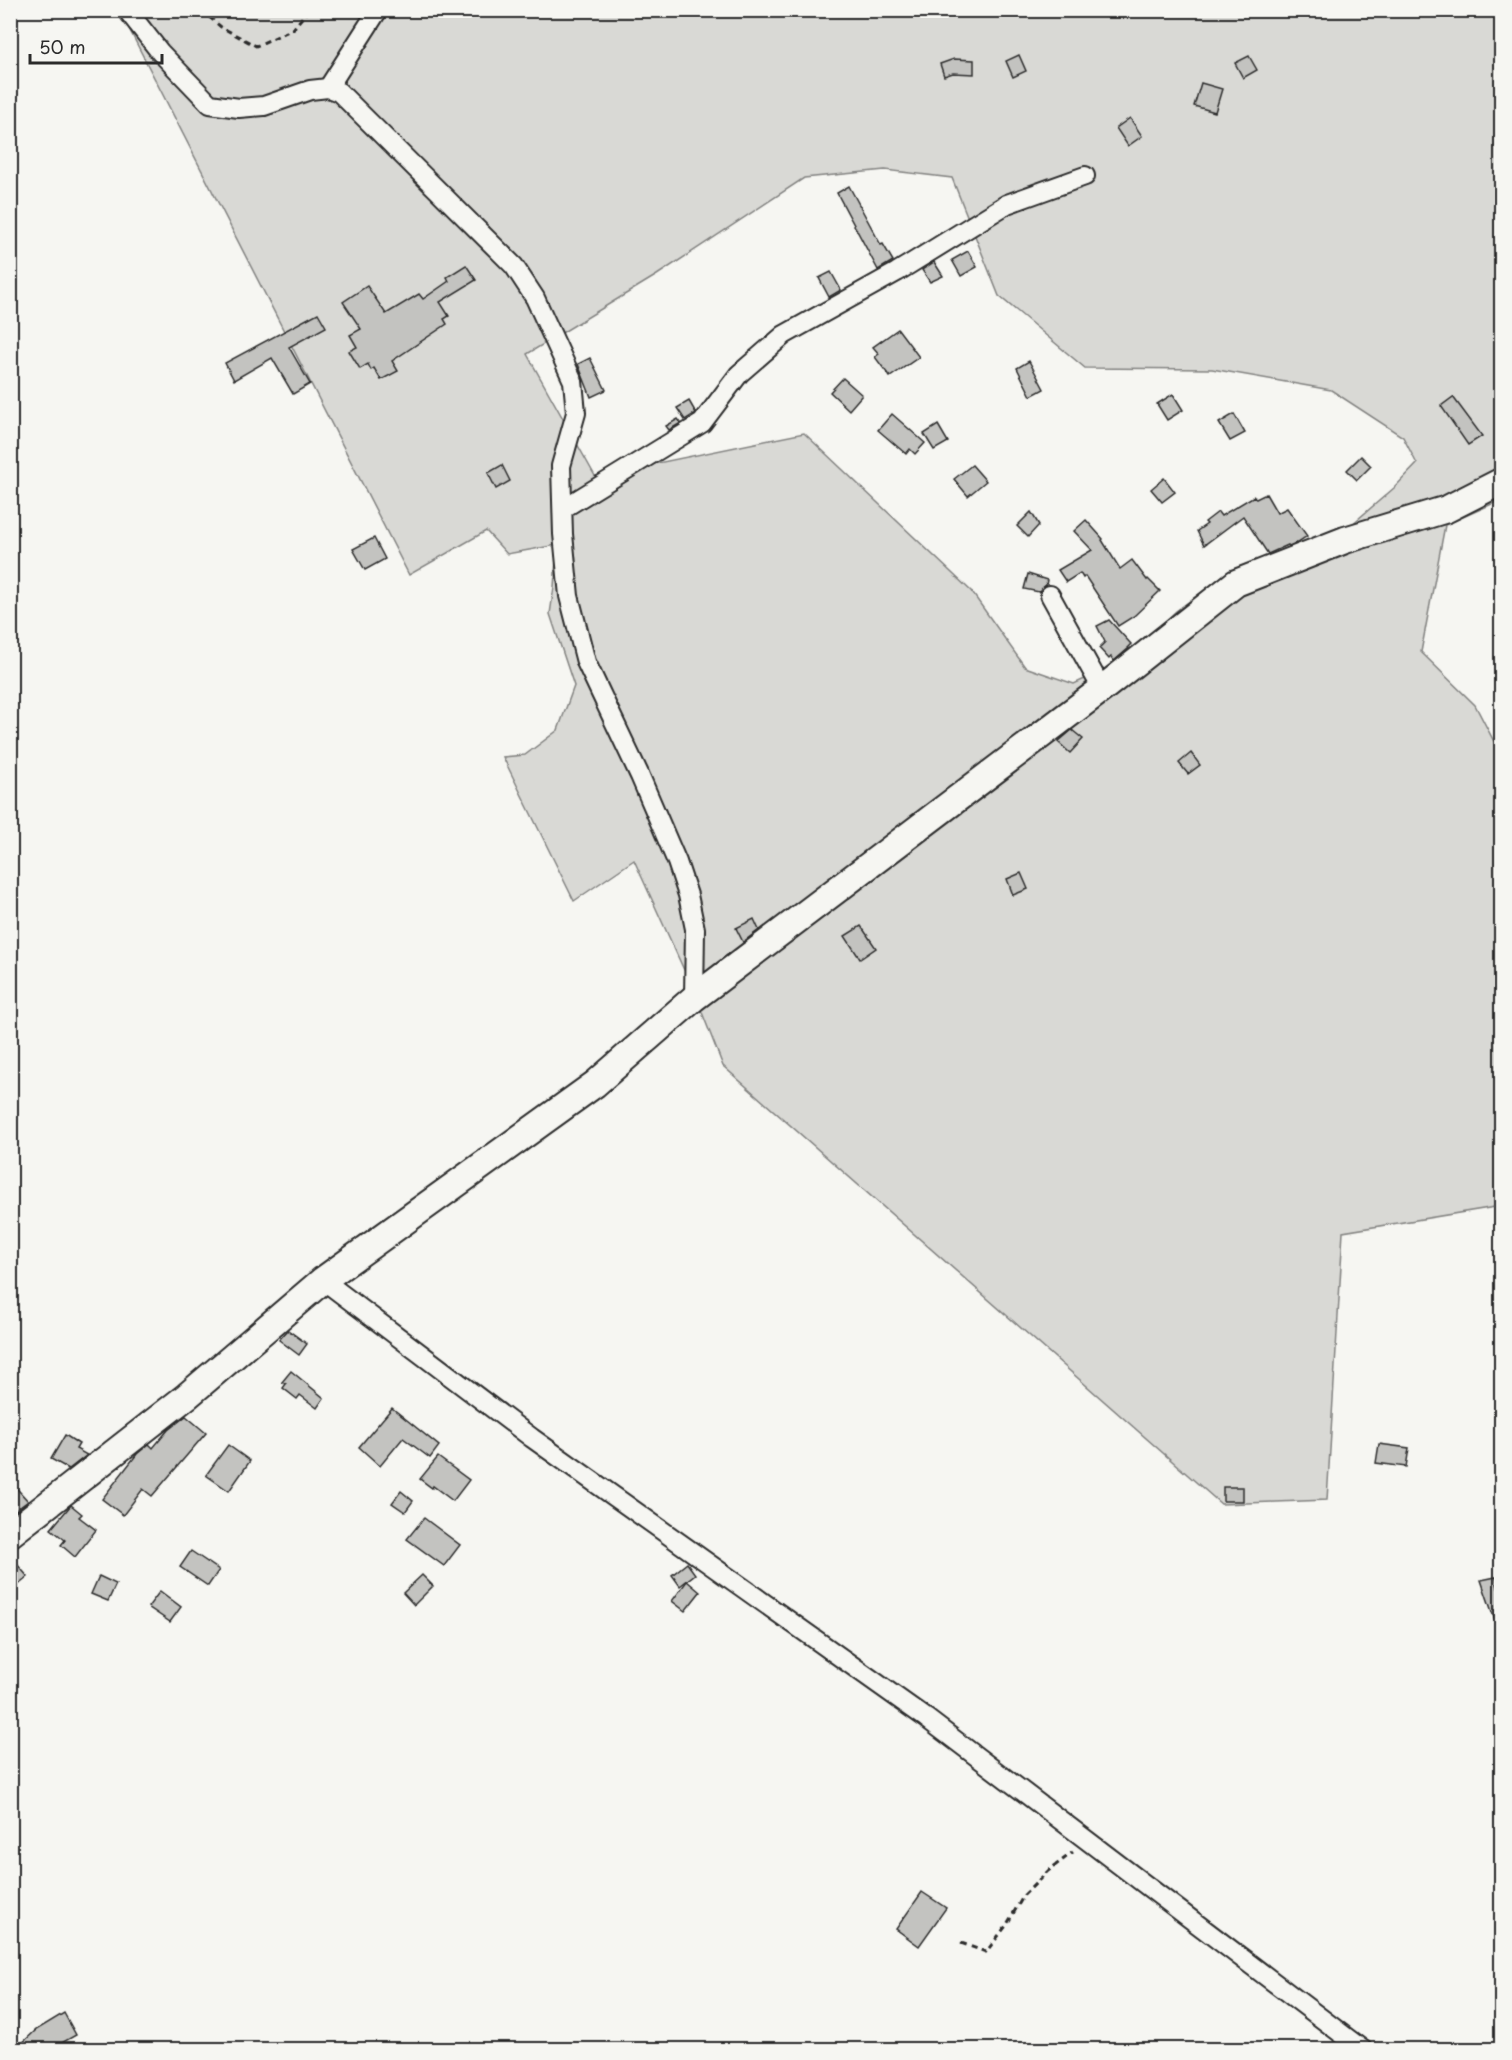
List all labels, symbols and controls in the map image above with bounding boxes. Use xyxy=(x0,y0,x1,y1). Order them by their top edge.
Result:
scale bar xyxy=(30,27,162,65)
text: 50 m xyxy=(39,33,86,60)

